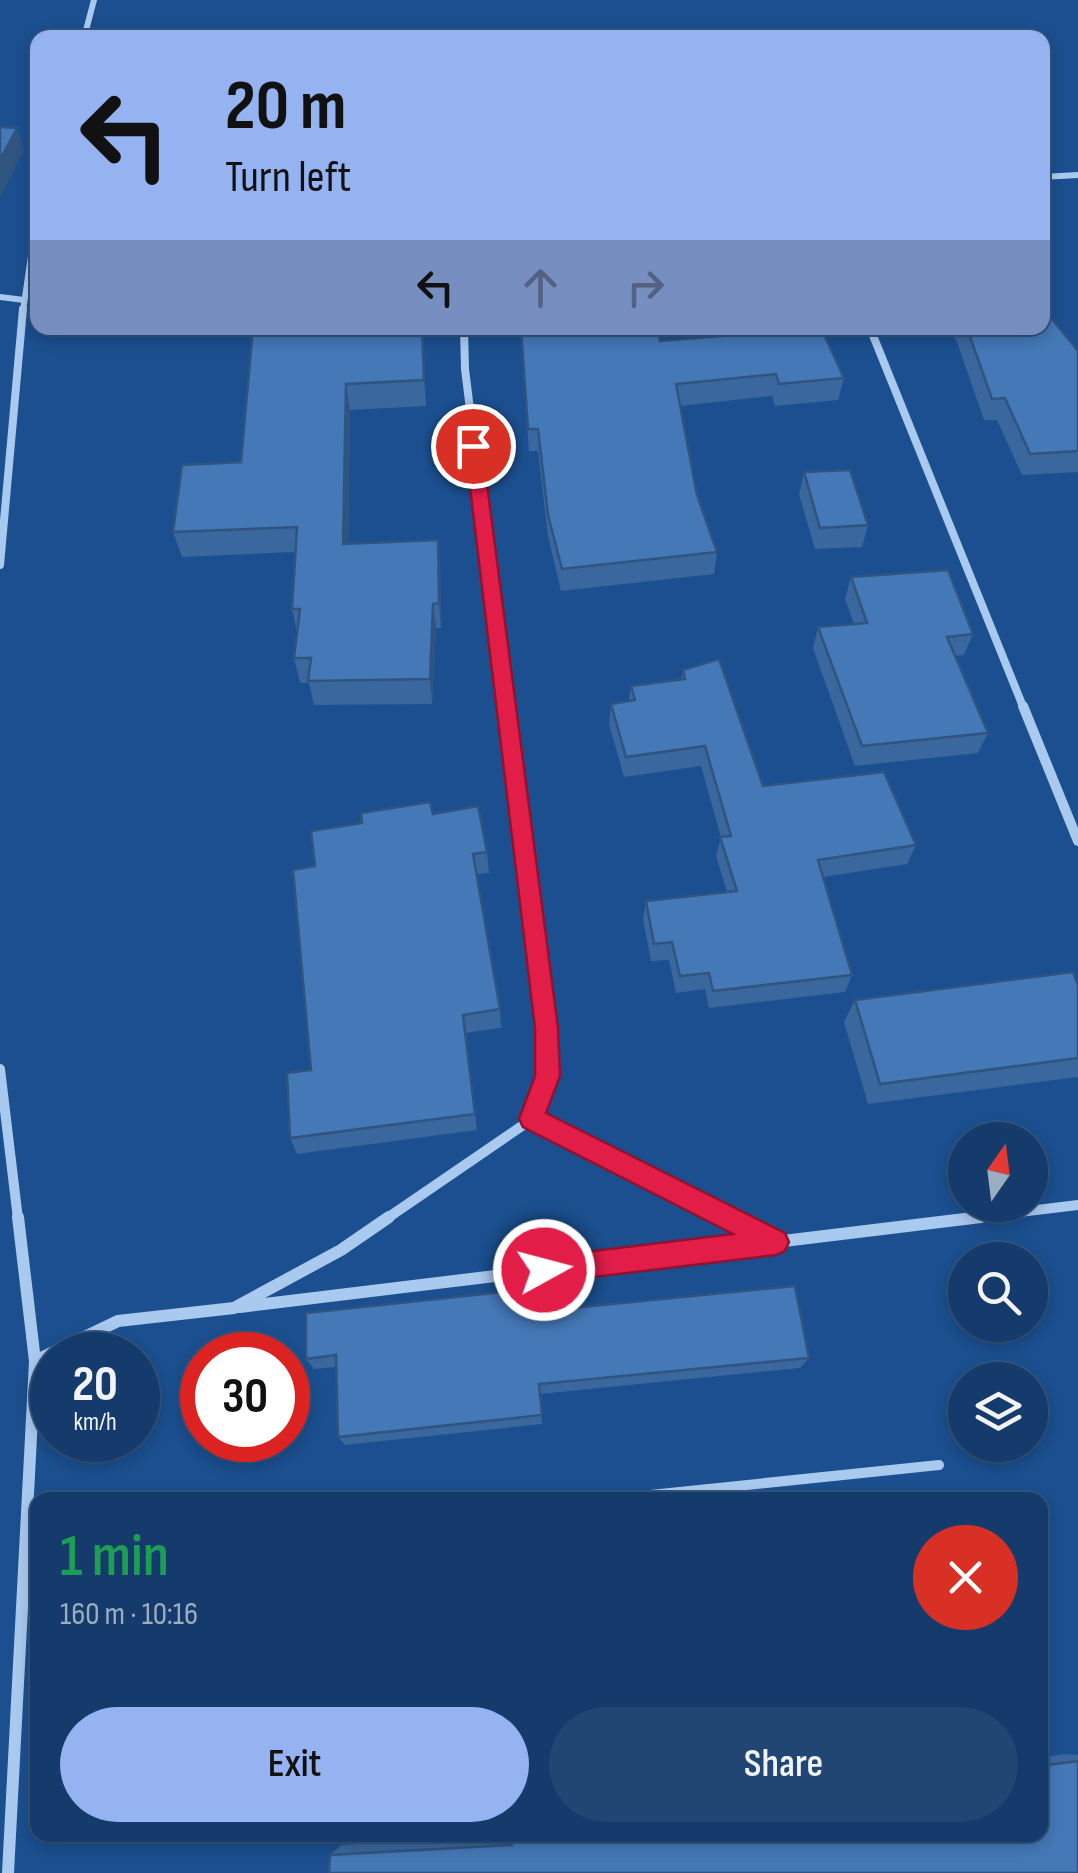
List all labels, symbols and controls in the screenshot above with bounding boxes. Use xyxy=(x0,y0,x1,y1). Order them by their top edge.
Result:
text: 20 m xyxy=(225,65,346,149)
icon: left xyxy=(60,70,190,200)
text: Turn left xyxy=(225,150,351,205)
icon: left xyxy=(408,260,463,315)
icon: ahead xyxy=(513,260,568,315)
icon: right xyxy=(618,260,673,315)
pin xyxy=(431,404,516,489)
icon: arrive xyxy=(446,419,501,474)
north arrow xyxy=(948,1122,1048,1222)
map controls xyxy=(948,1122,1048,1462)
position arrow xyxy=(492,1218,596,1322)
button: search xyxy=(948,1242,1048,1342)
speed limit sign: 30 xyxy=(180,1332,310,1462)
text: 20 xyxy=(72,1355,118,1415)
button: layers xyxy=(948,1362,1048,1462)
text: km/h xyxy=(73,1407,117,1438)
text: 1 min xyxy=(60,1521,169,1593)
button: close xyxy=(913,1525,1018,1630)
text: 160 m · 10:16 xyxy=(60,1595,198,1634)
button: Exit xyxy=(60,1707,529,1822)
button: Share xyxy=(549,1707,1018,1822)

